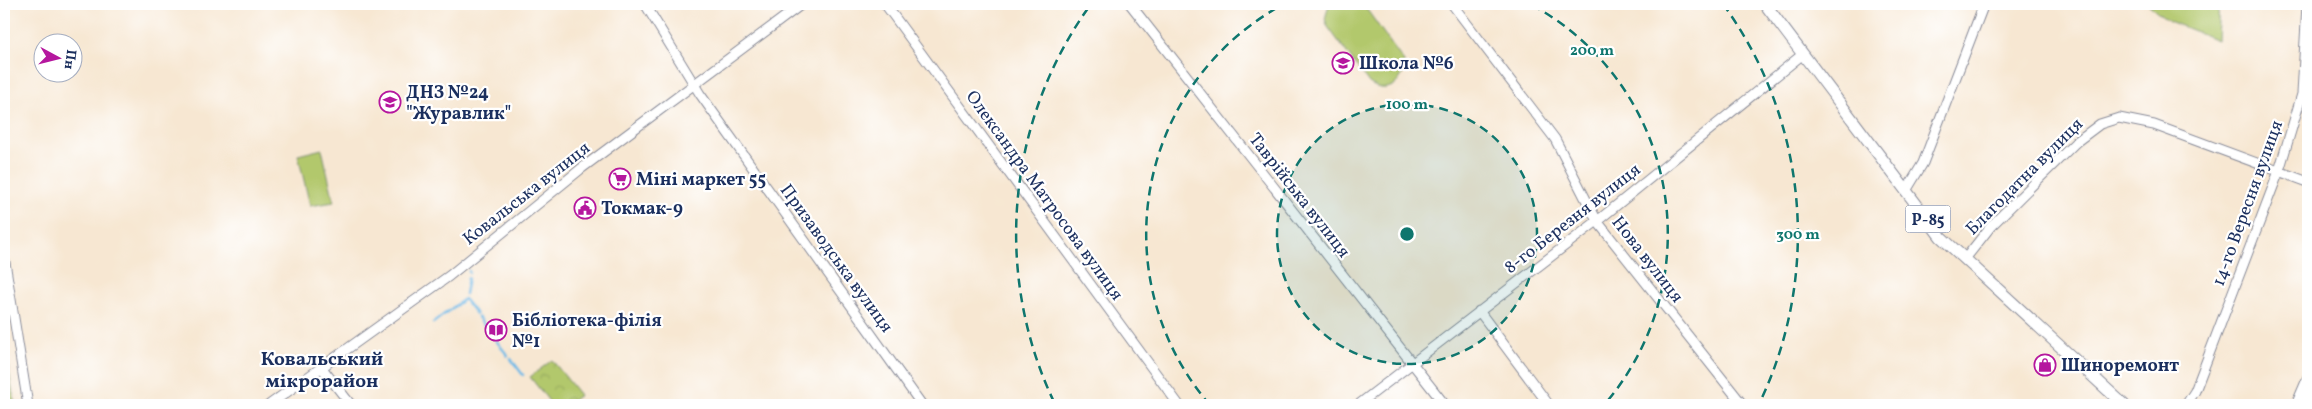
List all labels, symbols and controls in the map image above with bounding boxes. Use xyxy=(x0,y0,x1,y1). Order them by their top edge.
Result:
north arrow xyxy=(32,32,82,82)
text: 200 m xyxy=(1570,41,1614,62)
text: Пн xyxy=(59,48,80,70)
school or university icon: Школа №6 xyxy=(1331,51,1355,75)
place label: Школа №6 xyxy=(1359,52,1454,77)
place label: ДНЗ №24 "Журавлик" xyxy=(406,81,511,127)
street label: Олександра Матросова вулиця xyxy=(959,86,1129,306)
school or university icon: ДНЗ №24 "Журавлик" xyxy=(378,90,402,114)
text: 100 m xyxy=(1386,95,1429,116)
street label: Благодатна вулиця xyxy=(1961,113,2089,241)
street label: 14-го Вересня вулиця xyxy=(2207,117,2290,290)
street label: Таврійська вулиця xyxy=(1242,128,1355,264)
street label: Ковальська вулиця xyxy=(458,136,596,252)
street label: 8-го Березня вулиця xyxy=(1500,158,1646,280)
supermarket icon: Міні маркет 55 xyxy=(608,167,632,191)
place label: Міні маркет 55 xyxy=(636,168,766,193)
street label: Призаводська вулиця xyxy=(773,179,898,338)
public building icon: Токмак-9 xyxy=(573,196,597,220)
place label: Токмак-9 xyxy=(601,197,683,222)
road number: Р-85 xyxy=(1906,205,1950,232)
street label: Нова вулиця xyxy=(1605,211,1689,309)
centre of rings xyxy=(1398,225,1416,243)
text: 300 m xyxy=(1776,225,1820,246)
place label: Бібліотека-філія №1 xyxy=(512,309,662,355)
library icon: Бібліотека-філія №1 xyxy=(484,318,508,342)
district label: Ковальський мікрорайон xyxy=(261,347,383,395)
shop icon: Шиноремонт xyxy=(2033,353,2057,377)
place label: Шиноремонт xyxy=(2061,354,2179,379)

